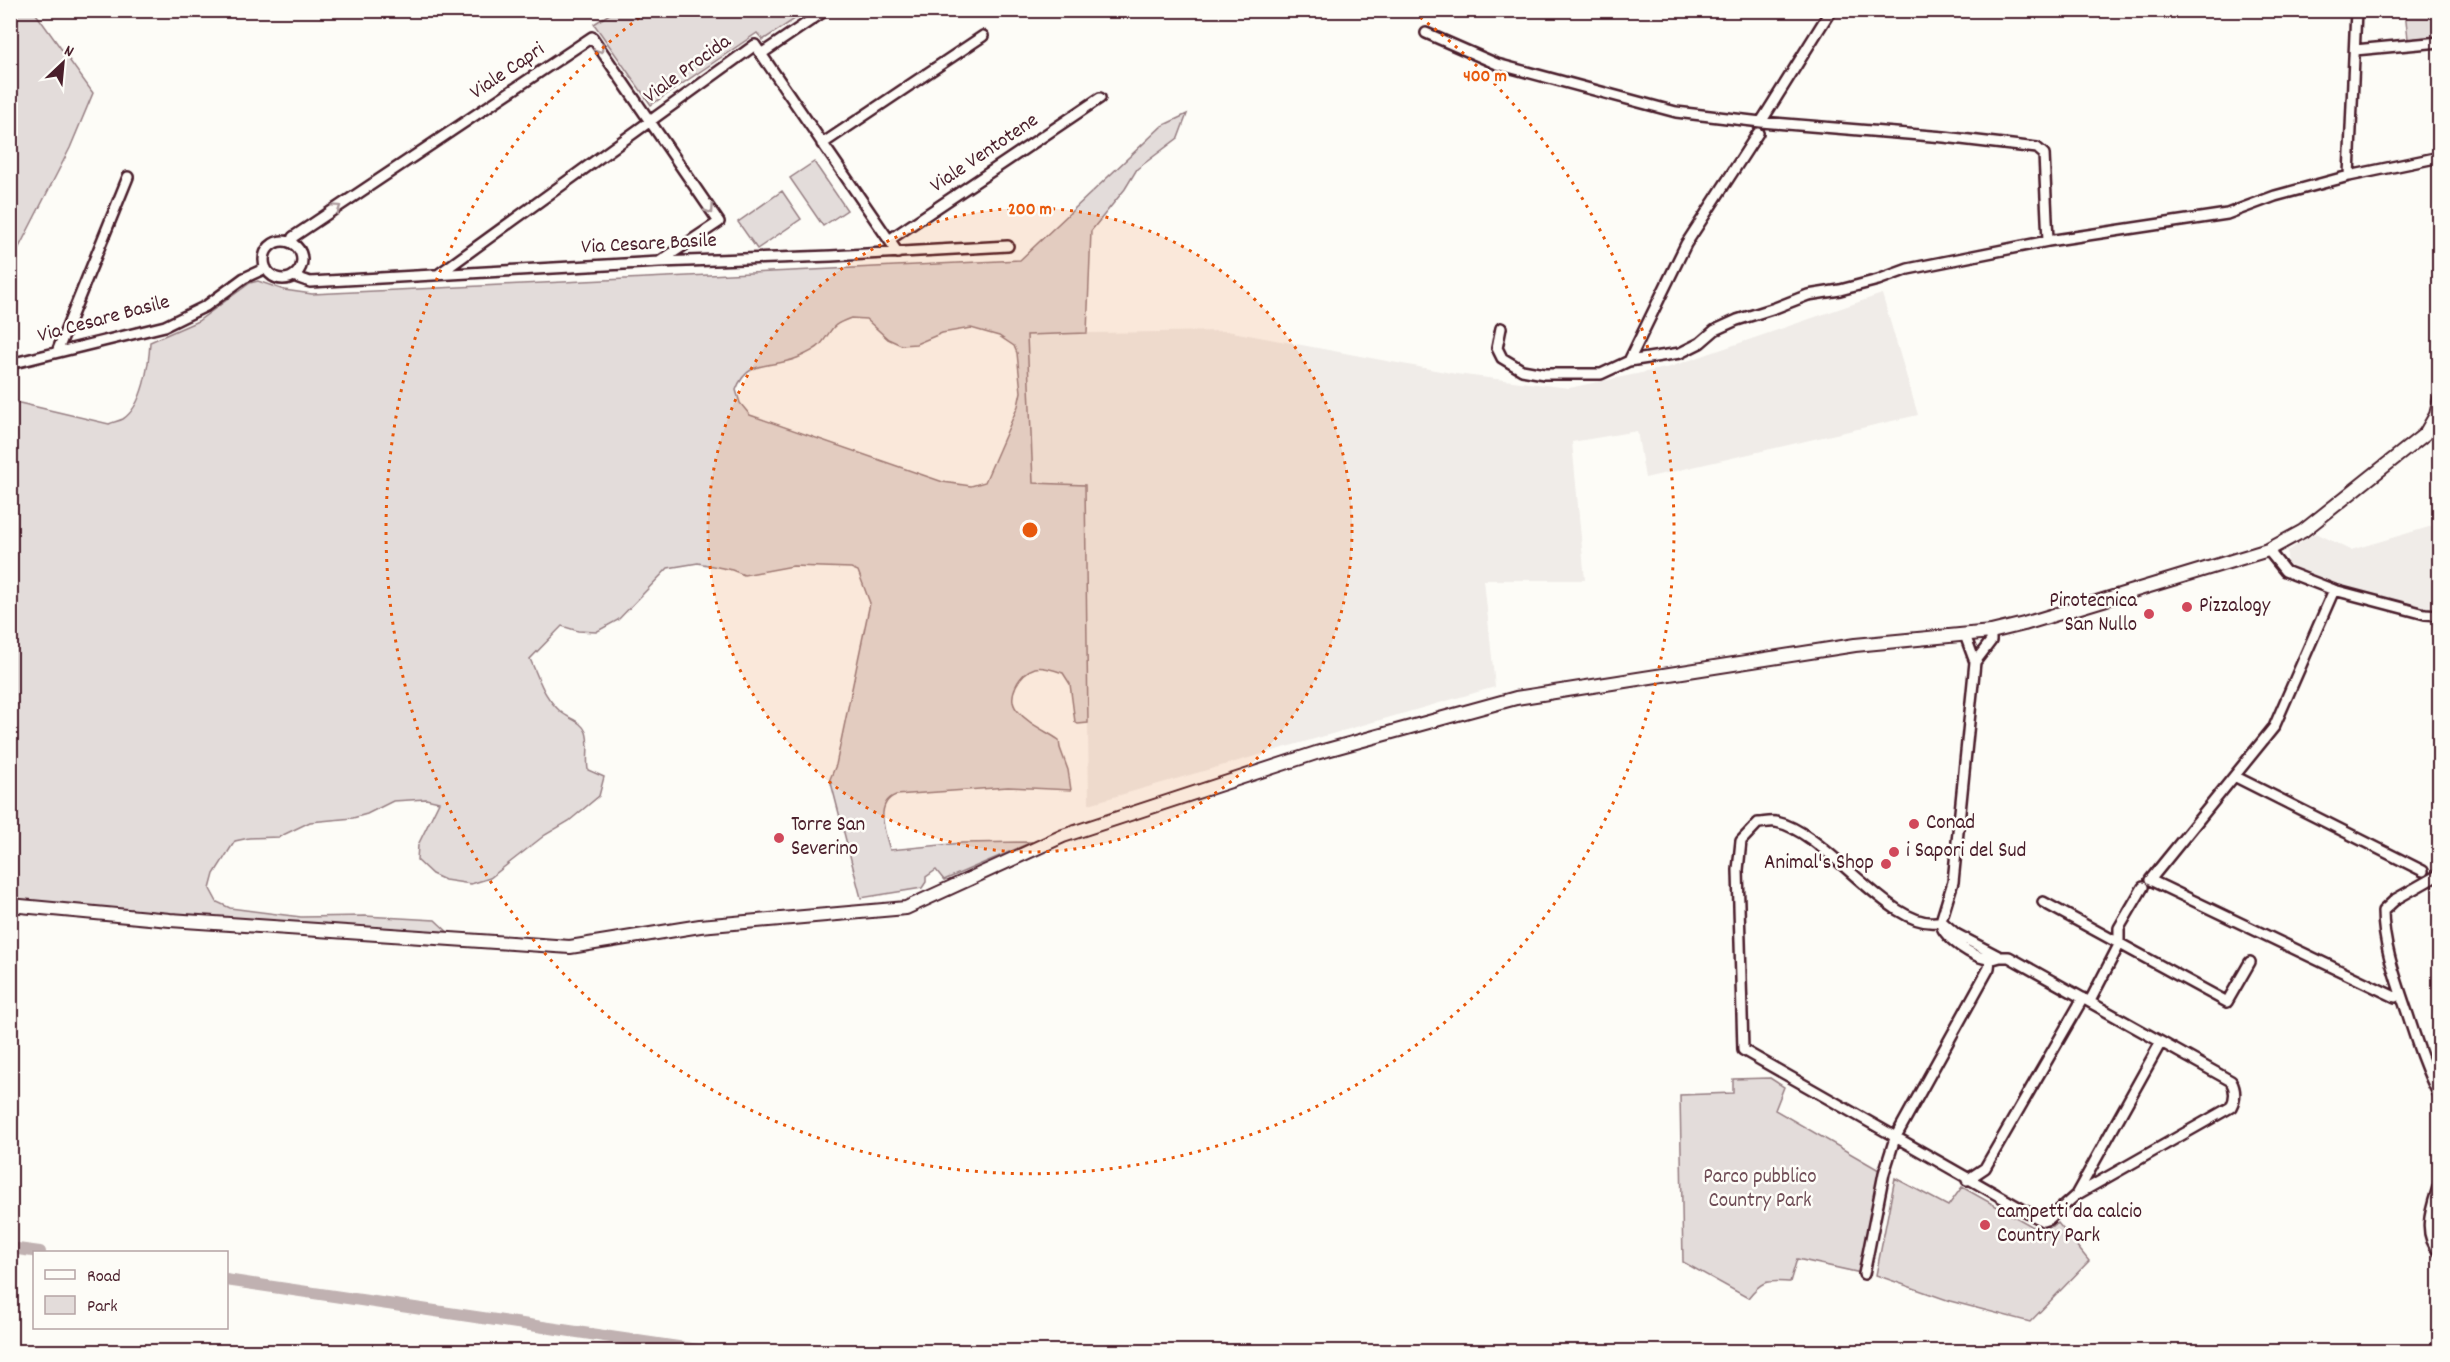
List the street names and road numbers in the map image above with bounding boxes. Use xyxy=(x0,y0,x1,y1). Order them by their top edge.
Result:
street label: Viale Procida xyxy=(638,27,739,112)
street label: Viale Capri xyxy=(465,36,551,108)
street label: Viale Ventotene xyxy=(925,107,1045,201)
street label: Via Cesare Basile xyxy=(581,226,717,264)
street label: Via Cesare Basile xyxy=(35,288,173,352)

